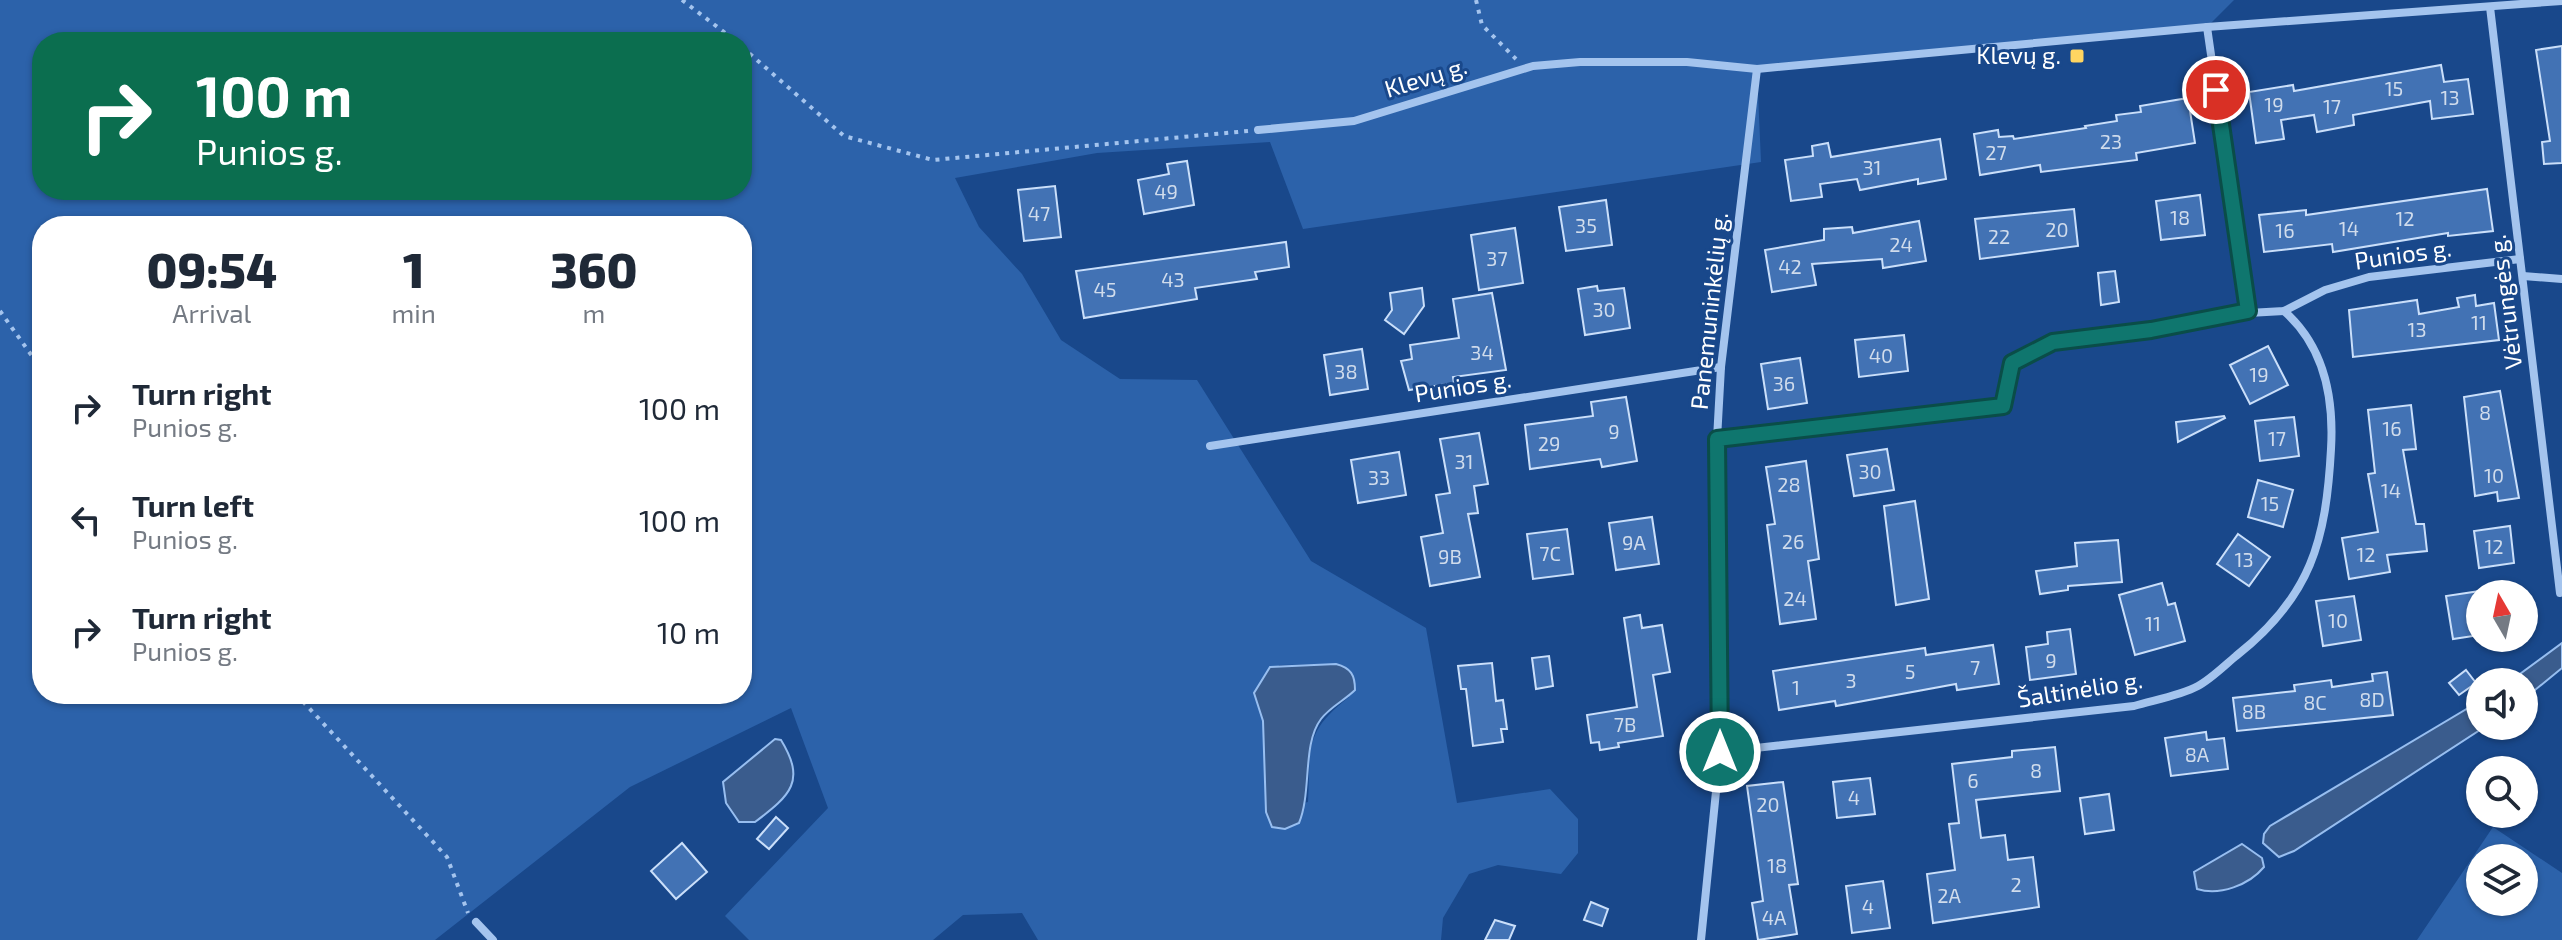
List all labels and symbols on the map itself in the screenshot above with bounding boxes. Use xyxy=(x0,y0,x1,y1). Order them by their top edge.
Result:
place label: Klevų g. xyxy=(1976,40,2061,69)
marker: Klevų g. xyxy=(2068,47,2086,65)
street label: Klevų g. xyxy=(1381,50,1470,103)
pin xyxy=(2182,56,2250,124)
house number: 15 xyxy=(2385,76,2403,100)
house number: 13 xyxy=(2440,85,2460,109)
house number: 19 xyxy=(2264,92,2284,116)
house number: 17 xyxy=(2323,94,2341,118)
house number: 23 xyxy=(2100,129,2122,153)
house number: 27 xyxy=(1985,140,2007,164)
house number: 31 xyxy=(1862,155,1882,179)
house number: 49 xyxy=(1154,179,1178,203)
house number: 47 xyxy=(1028,201,1050,225)
house number: 18 xyxy=(2170,205,2190,229)
house number: 12 xyxy=(2395,206,2415,230)
street label: Panemuninkėlių g. xyxy=(1684,211,1733,411)
house number: 35 xyxy=(1575,213,1597,237)
house number: 14 xyxy=(2339,216,2359,240)
house number: 20 xyxy=(2045,217,2069,241)
house number: 16 xyxy=(2275,218,2295,242)
house number: 22 xyxy=(1988,224,2010,248)
house number: 24 xyxy=(1889,232,1913,256)
street label: Punios g. xyxy=(2352,232,2453,275)
street label: Vėtrungės g. xyxy=(2482,233,2527,371)
house number: 37 xyxy=(1486,246,1508,270)
house number: 42 xyxy=(1778,254,1802,278)
house number: 43 xyxy=(1161,267,1185,291)
house number: 45 xyxy=(1093,277,1117,301)
house number: 30 xyxy=(1592,297,1616,321)
house number: 11 xyxy=(2471,310,2487,334)
house number: 13 xyxy=(2407,317,2427,341)
house number: 34 xyxy=(1470,340,1494,364)
house number: 40 xyxy=(1869,343,1893,367)
house number: 38 xyxy=(1334,359,1358,383)
house number: 19 xyxy=(2249,362,2269,386)
street label: Punios g. xyxy=(1412,364,1513,407)
house number: 36 xyxy=(1773,371,1795,395)
house number: 8 xyxy=(2479,400,2491,424)
house number: 16 xyxy=(2382,416,2402,440)
house number: 9 xyxy=(1608,419,1620,443)
house number: 17 xyxy=(2268,426,2286,450)
house number: 29 xyxy=(1538,431,1560,455)
house number: 31 xyxy=(1454,449,1474,473)
house number: 30 xyxy=(1858,459,1882,483)
house number: 10 xyxy=(2484,463,2504,487)
house number: 33 xyxy=(1368,465,1390,489)
house number: 28 xyxy=(1777,472,1801,496)
house number: 14 xyxy=(2381,478,2401,502)
house number: 15 xyxy=(2261,491,2279,515)
house number: 26 xyxy=(1782,529,1804,553)
house number: 9A xyxy=(1622,530,1646,554)
house number: 12 xyxy=(2484,534,2504,558)
house number: 7C xyxy=(1539,541,1561,565)
house number: 12 xyxy=(2356,542,2376,566)
house number: 9B xyxy=(1438,544,1462,568)
house number: 13 xyxy=(2234,547,2254,571)
north arrow xyxy=(2466,580,2538,652)
house number: 24 xyxy=(1783,586,1807,610)
house number: 10 xyxy=(2328,608,2348,632)
house number: 11 xyxy=(2145,611,2161,635)
house number: 9 xyxy=(2045,648,2057,672)
house number: 7 xyxy=(1970,655,1980,679)
house number: 5 xyxy=(1905,659,1915,683)
street label: Šaltinėlio g. xyxy=(2015,664,2144,713)
house number: 3 xyxy=(1845,668,1857,692)
house number: 1 xyxy=(1792,675,1800,699)
house number: 8D xyxy=(2359,687,2385,711)
house number: 8C xyxy=(2303,690,2327,714)
house number: 8B xyxy=(2242,699,2266,723)
position arrow xyxy=(1678,710,1762,794)
house number: 7B xyxy=(1614,712,1636,736)
house number: 8A xyxy=(2185,742,2210,766)
house number: 8 xyxy=(2030,758,2042,782)
house number: 6 xyxy=(1967,768,1979,792)
house number: 4 xyxy=(1848,785,1860,809)
house number: 20 xyxy=(1756,792,1780,816)
house number: 18 xyxy=(1767,853,1787,877)
house number: 2 xyxy=(2010,872,2022,896)
house number: 2A xyxy=(1937,883,1961,907)
house number: 4 xyxy=(1862,894,1874,918)
house number: 4A xyxy=(1762,905,1787,929)

